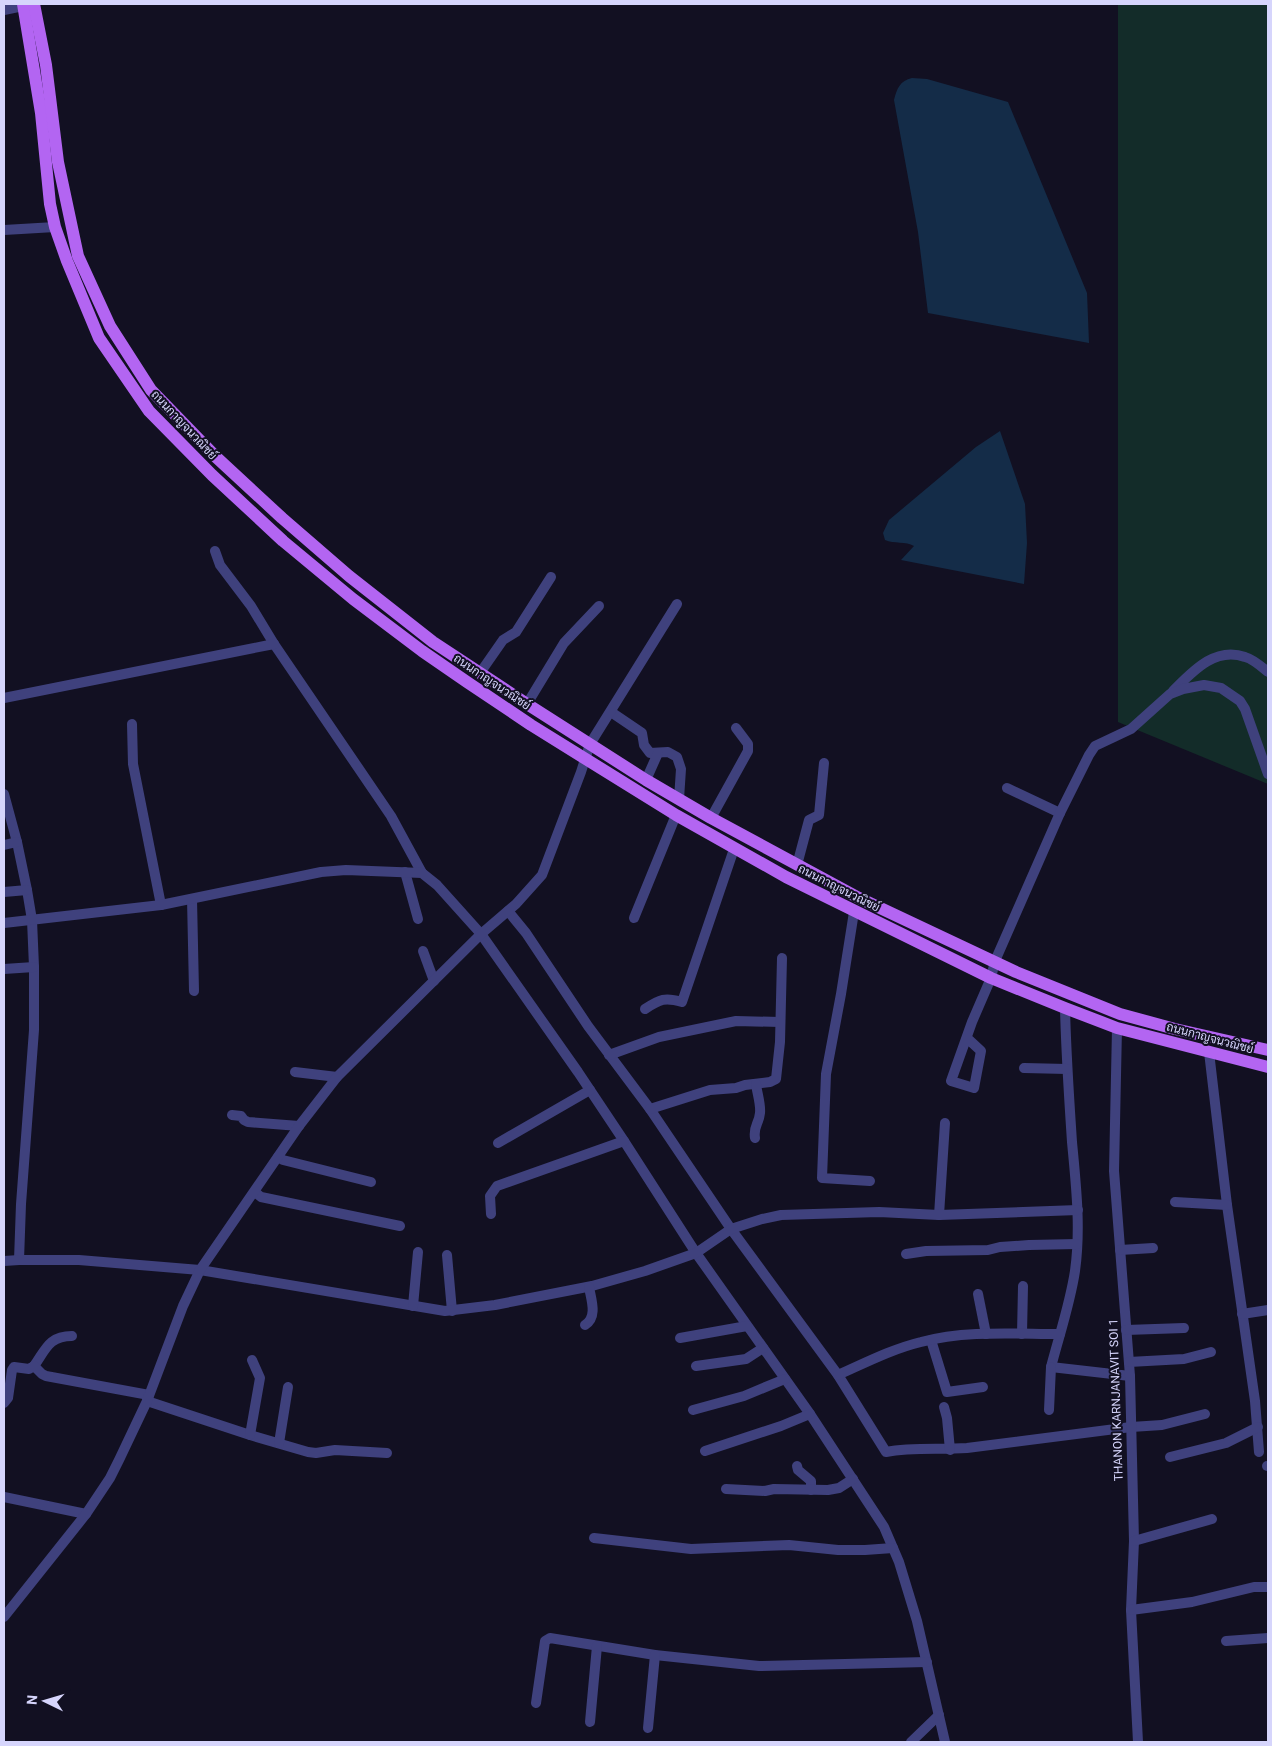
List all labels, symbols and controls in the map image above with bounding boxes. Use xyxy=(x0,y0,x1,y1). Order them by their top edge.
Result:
street label: ถนนกาญจนวณิชย์ xyxy=(148,387,220,463)
street label: ถนนกาญจนวณิชย์ xyxy=(451,650,534,713)
street label: ถนนกาญจนวณิชย์ xyxy=(796,861,883,915)
street label: ถนนกาญจนวณิชย์ xyxy=(1165,1019,1255,1056)
street label: THANON KARNJANAVIT SOI 1 xyxy=(1106,1318,1126,1482)
north arrow xyxy=(20,1676,70,1726)
text: N xyxy=(24,1694,40,1705)

